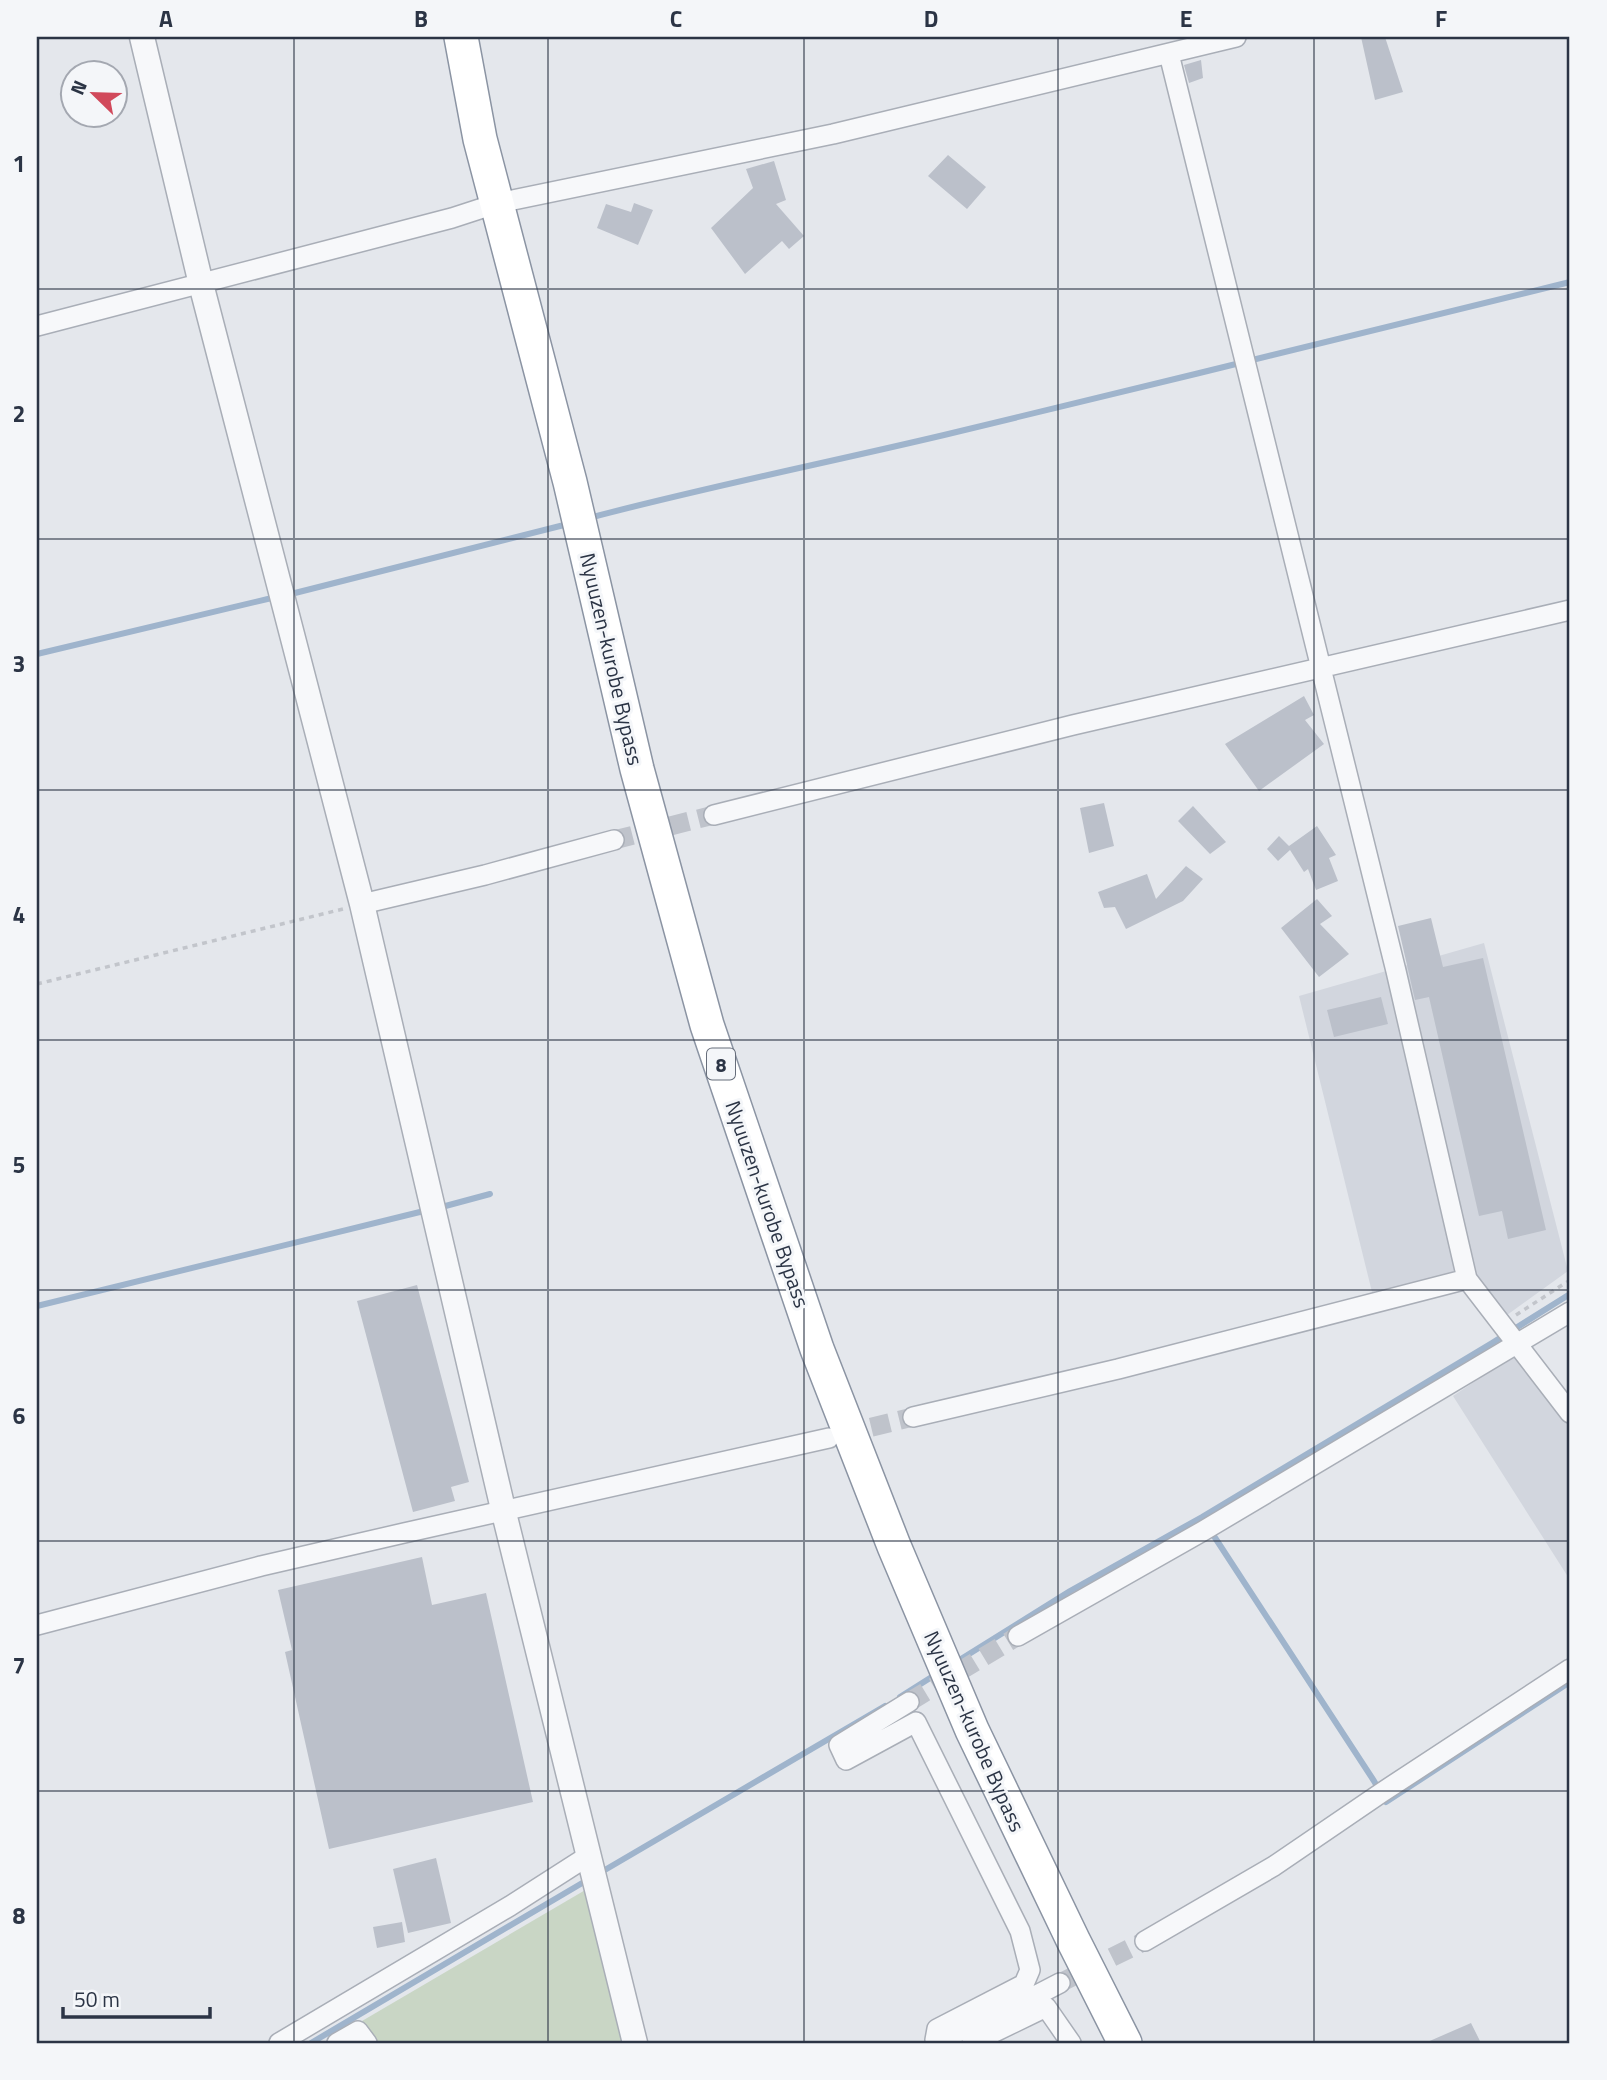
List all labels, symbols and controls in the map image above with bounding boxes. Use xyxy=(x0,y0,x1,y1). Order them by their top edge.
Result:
text: A xyxy=(159,1,173,36)
text: B xyxy=(414,1,428,36)
text: C xyxy=(670,1,682,36)
text: D xyxy=(924,1,938,36)
text: E xyxy=(1180,1,1192,36)
text: F xyxy=(1435,1,1447,36)
north arrow xyxy=(60,60,130,130)
text: N xyxy=(62,75,94,99)
text: 1 xyxy=(13,146,25,181)
text: 2 xyxy=(13,396,25,431)
street label: Nyuuzen-kurobe Bypass xyxy=(572,550,652,768)
text: 3 xyxy=(13,646,25,681)
text: 4 xyxy=(13,897,25,932)
road number: 8 xyxy=(707,1048,735,1080)
street label: Nyuuzen-kurobe Bypass xyxy=(718,1096,818,1312)
text: 5 xyxy=(13,1147,25,1182)
text: 6 xyxy=(13,1398,26,1433)
street label: Nyuuzen-kurobe Bypass xyxy=(916,1625,1034,1837)
text: 7 xyxy=(13,1648,25,1683)
text: 8 xyxy=(13,1898,26,1933)
scale bar xyxy=(63,1975,210,2019)
text: 50 m xyxy=(74,1983,120,2015)

